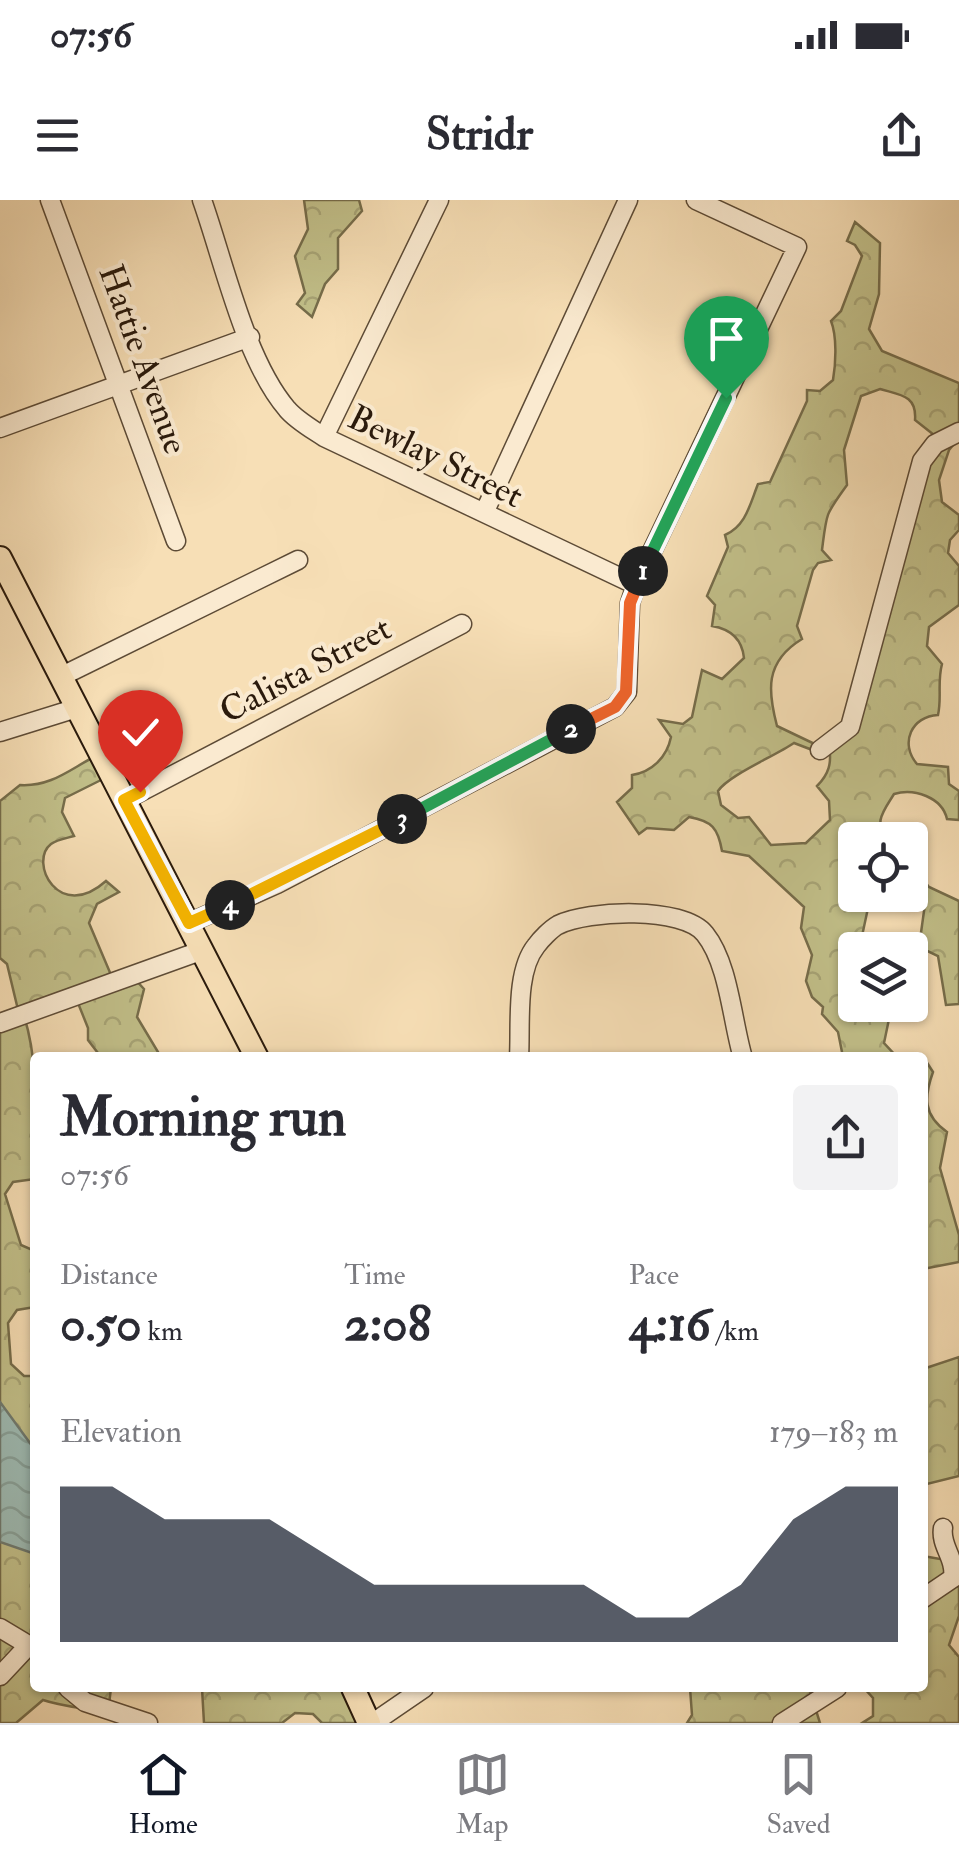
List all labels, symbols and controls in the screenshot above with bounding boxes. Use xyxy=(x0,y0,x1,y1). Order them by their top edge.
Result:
text: 07:56 xyxy=(50,11,132,59)
text: Stridr xyxy=(426,107,533,163)
icon: menu xyxy=(30,108,85,163)
icon: share xyxy=(874,108,929,163)
street label: Hattie Avenue xyxy=(88,259,198,460)
pin xyxy=(684,296,769,399)
icon: arrive xyxy=(699,311,754,366)
street label: Bewlay Street xyxy=(341,396,530,518)
pin: 1 xyxy=(618,546,668,596)
text: 1 xyxy=(638,553,648,588)
street label: Calista Street xyxy=(212,606,399,733)
pin xyxy=(98,690,183,793)
pin: 2 xyxy=(546,704,596,754)
icon: check xyxy=(113,705,168,760)
text: 2 xyxy=(564,711,578,746)
pin: 3 xyxy=(377,794,427,844)
text: 3 xyxy=(397,801,407,836)
map controls xyxy=(838,822,928,1022)
button: locate xyxy=(838,822,928,912)
pin: 4 xyxy=(205,880,255,930)
text: 4 xyxy=(222,887,238,922)
button: layers xyxy=(838,932,928,1022)
text: Morning run xyxy=(60,1083,346,1152)
button: share xyxy=(793,1085,898,1190)
text: 07:56 xyxy=(60,1155,129,1195)
text: Distance xyxy=(60,1258,158,1293)
text: Time xyxy=(344,1258,406,1293)
text: Pace xyxy=(629,1258,679,1293)
text: 0.50 xyxy=(60,1293,142,1356)
text: 2:08 xyxy=(344,1293,431,1356)
text: 4:16 xyxy=(629,1293,711,1356)
text: km xyxy=(142,1314,183,1349)
text: /km xyxy=(711,1314,759,1349)
text: Elevation xyxy=(60,1412,182,1452)
text: 179–183 m xyxy=(769,1412,898,1452)
tab: Home xyxy=(128,1747,198,1842)
tab: Map xyxy=(455,1747,510,1842)
tab: Saved xyxy=(767,1747,831,1842)

